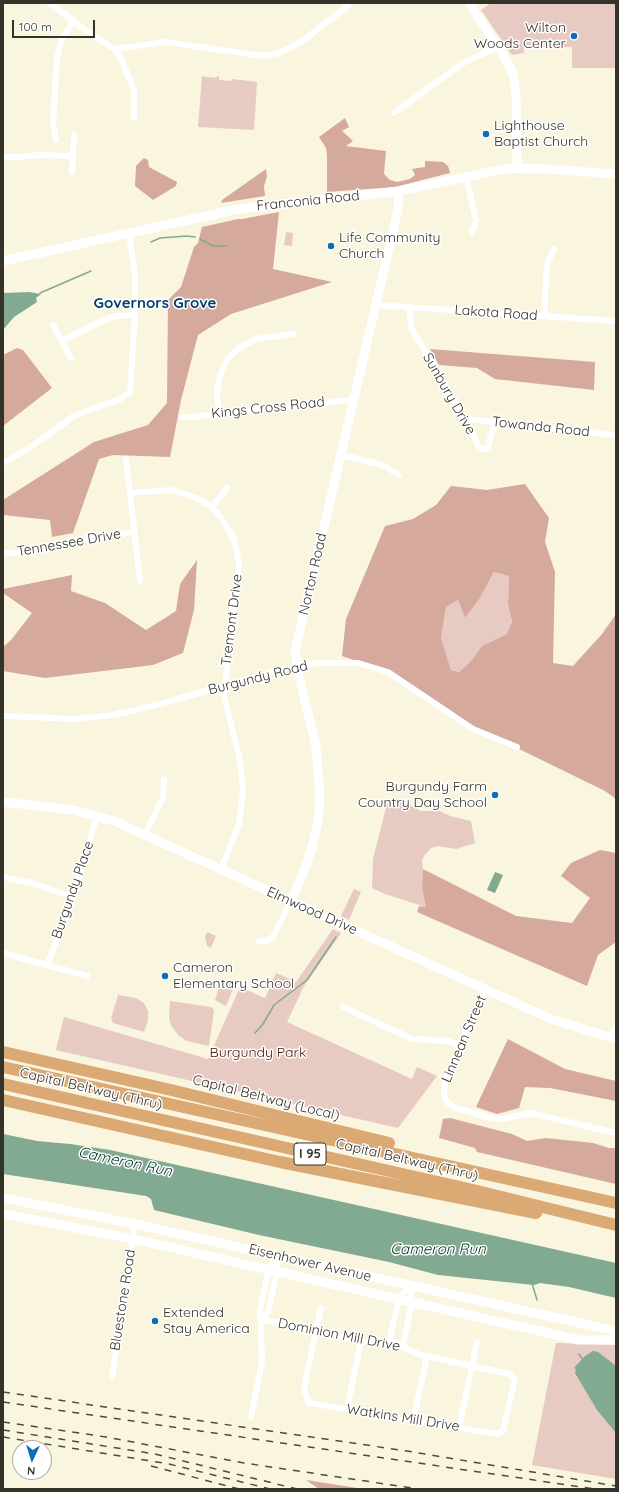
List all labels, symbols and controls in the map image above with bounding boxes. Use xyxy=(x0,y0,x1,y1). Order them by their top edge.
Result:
scale bar xyxy=(14,12,97,38)
text: 100 m xyxy=(19,19,52,34)
place label: Wilton Woods Center xyxy=(474,20,566,52)
marker: Wilton Woods Center xyxy=(569,31,579,41)
place label: Lighthouse Baptist Church xyxy=(494,118,588,150)
marker: Lighthouse Baptist Church xyxy=(481,129,491,139)
street label: Franconia Road xyxy=(256,187,360,215)
place label: Life Community Church xyxy=(339,230,441,262)
marker: Life Community Church xyxy=(326,241,336,251)
district label: Governors Grove xyxy=(94,294,216,312)
street label: Lakota Road xyxy=(454,302,538,324)
street label: Sunbury Drive xyxy=(419,350,479,438)
street label: Kings Cross Road xyxy=(210,394,326,422)
street label: Towanda Road xyxy=(491,414,591,440)
street label: Tennessee Drive xyxy=(16,526,122,560)
street label: Norton Road xyxy=(295,531,331,617)
street label: Tremont Drive xyxy=(218,573,246,667)
street label: Burgundy Road xyxy=(207,658,309,698)
place label: Burgundy Farm Country Day School xyxy=(358,779,487,812)
marker: Burgundy Farm Country Day School xyxy=(490,790,500,800)
street label: Burgundy Place xyxy=(48,839,98,941)
street label: Elmwood Drive xyxy=(264,884,360,938)
place label: Cameron Elementary School xyxy=(173,960,294,992)
marker: Cameron Elementary School xyxy=(160,971,170,981)
street label: Linnean Street xyxy=(438,993,490,1085)
park label: Burgundy Park xyxy=(210,1045,306,1061)
street label: Capital Beltway (Thru) xyxy=(18,1064,164,1114)
street label: Capital Beltway (Local) xyxy=(191,1072,341,1124)
street label: Capital Beltway (Thru) xyxy=(334,1135,480,1185)
water label: Cameron Run xyxy=(76,1143,174,1181)
road number: I 95 xyxy=(294,1143,326,1165)
water label: Cameron Run xyxy=(390,1240,486,1258)
street label: Eisenhower Avenue xyxy=(247,1241,373,1285)
street label: Bluestone Road xyxy=(107,1248,139,1352)
place label: Extended Stay America xyxy=(163,1305,250,1338)
street label: Dominion Mill Drive xyxy=(276,1315,402,1355)
marker: Extended Stay America xyxy=(150,1316,160,1326)
street label: Watkins Mill Drive xyxy=(345,1401,461,1435)
north arrow xyxy=(12,1440,52,1480)
text: N xyxy=(27,1464,36,1478)

